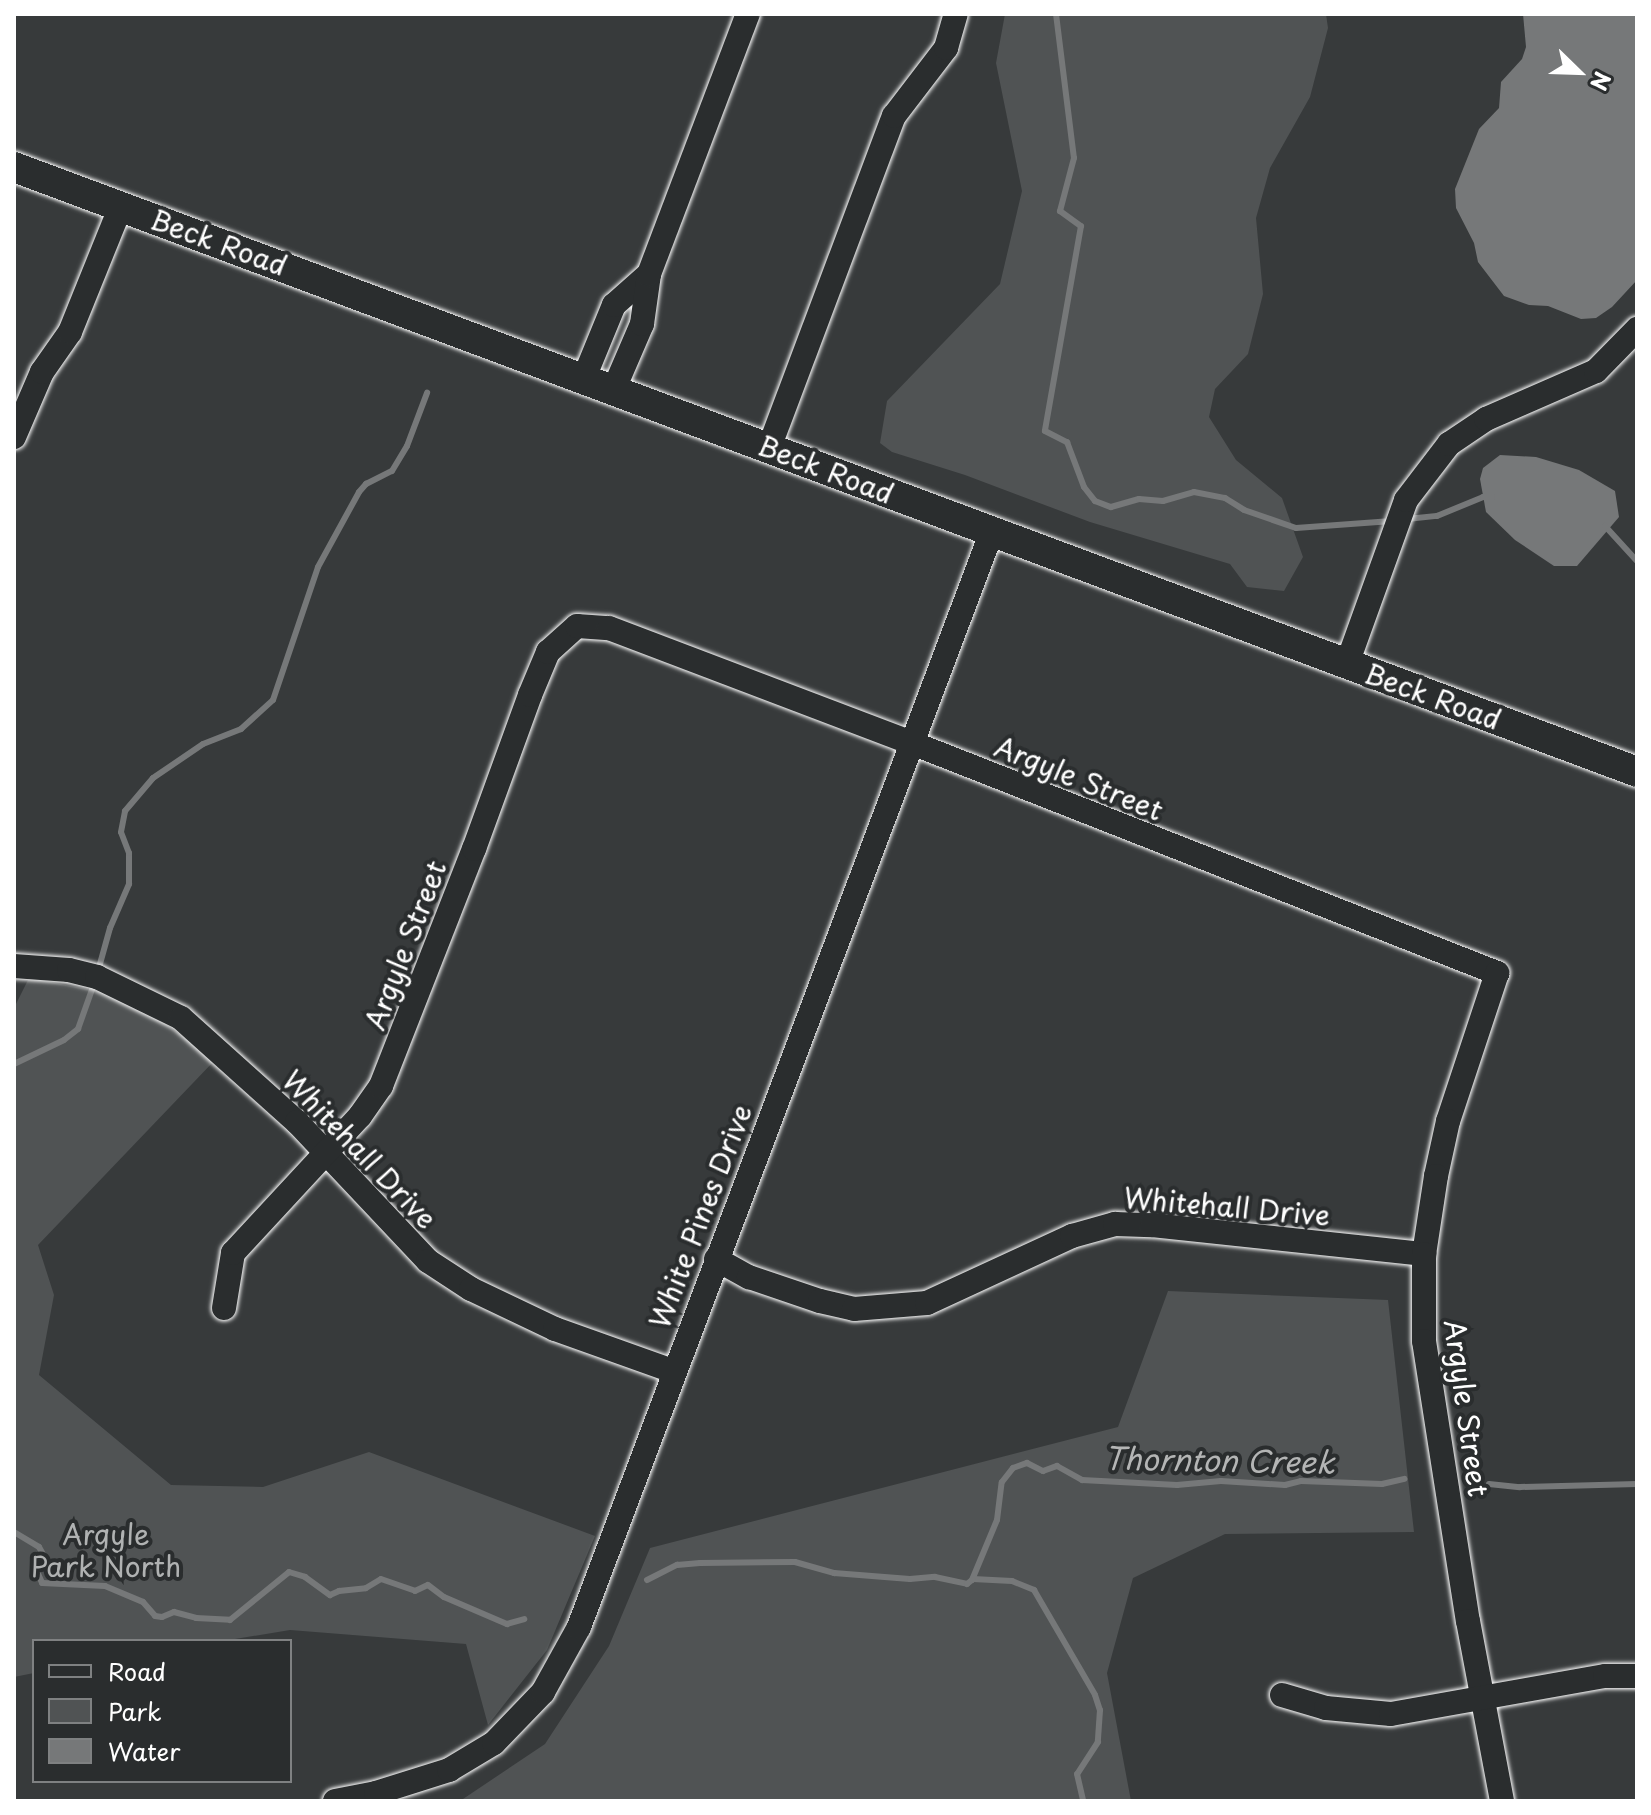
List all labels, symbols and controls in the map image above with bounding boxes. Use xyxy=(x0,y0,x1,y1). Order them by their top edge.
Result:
north arrow xyxy=(1539,32,1619,112)
text: N xyxy=(1583,67,1620,96)
street label: Beck Road xyxy=(146,202,292,282)
street label: Beck Road xyxy=(753,428,899,510)
street label: Beck Road xyxy=(1360,656,1506,736)
street label: Argyle Street xyxy=(989,729,1169,827)
street label: Argyle Street xyxy=(357,855,453,1035)
street label: Whitehall Drive xyxy=(276,1063,444,1235)
street label: White Pines Drive xyxy=(642,1099,758,1333)
street label: Whitehall Drive xyxy=(1122,1180,1332,1232)
street label: Argyle Street xyxy=(1438,1316,1496,1500)
water label: Thornton Creek xyxy=(1103,1440,1335,1480)
park label: Argyle Park North xyxy=(31,1517,181,1583)
legend xyxy=(32,1639,292,1783)
text: Road xyxy=(108,1653,166,1689)
text: Park xyxy=(108,1693,162,1729)
text: Water xyxy=(108,1733,180,1769)

